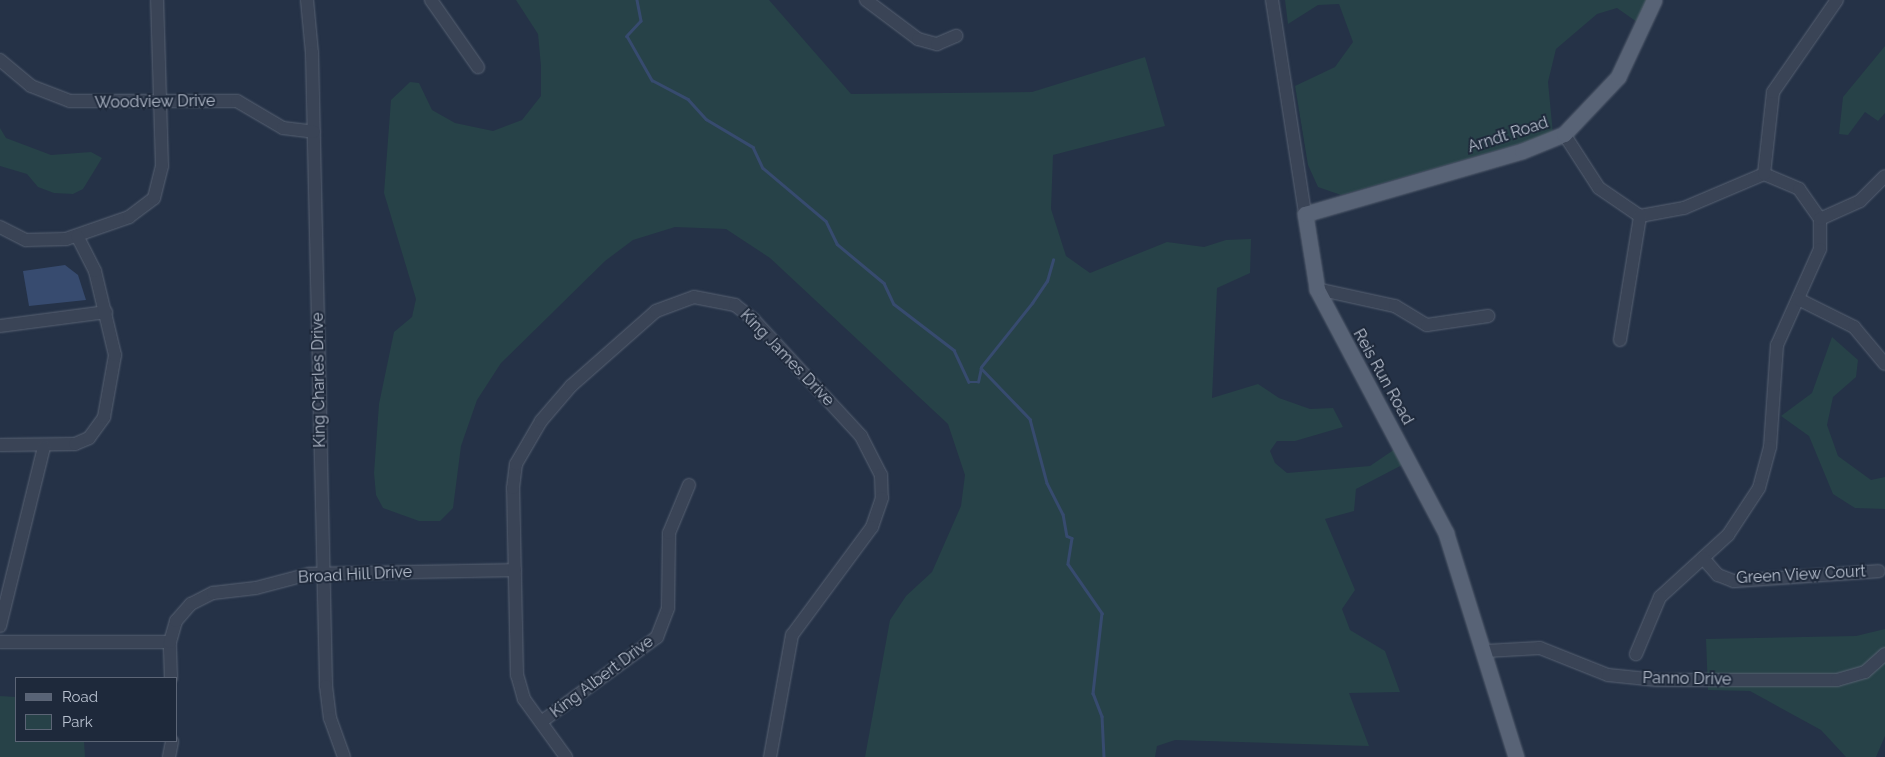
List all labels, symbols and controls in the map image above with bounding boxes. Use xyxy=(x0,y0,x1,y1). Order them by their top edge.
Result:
street label: Woodview Drive xyxy=(94,91,216,113)
street label: Arndt Road xyxy=(1465,113,1551,157)
street label: King James Drive xyxy=(736,305,838,411)
street label: King Charles Drive xyxy=(308,312,330,448)
street label: Reis Run Road xyxy=(1349,326,1417,428)
street label: Broad Hill Drive xyxy=(297,562,413,588)
street label: Green View Court xyxy=(1735,562,1867,588)
street label: King Albert Drive xyxy=(546,632,658,722)
street label: Panno Drive xyxy=(1642,669,1732,689)
legend xyxy=(15,677,178,742)
text: Road xyxy=(62,688,98,706)
text: Park xyxy=(62,713,93,731)

